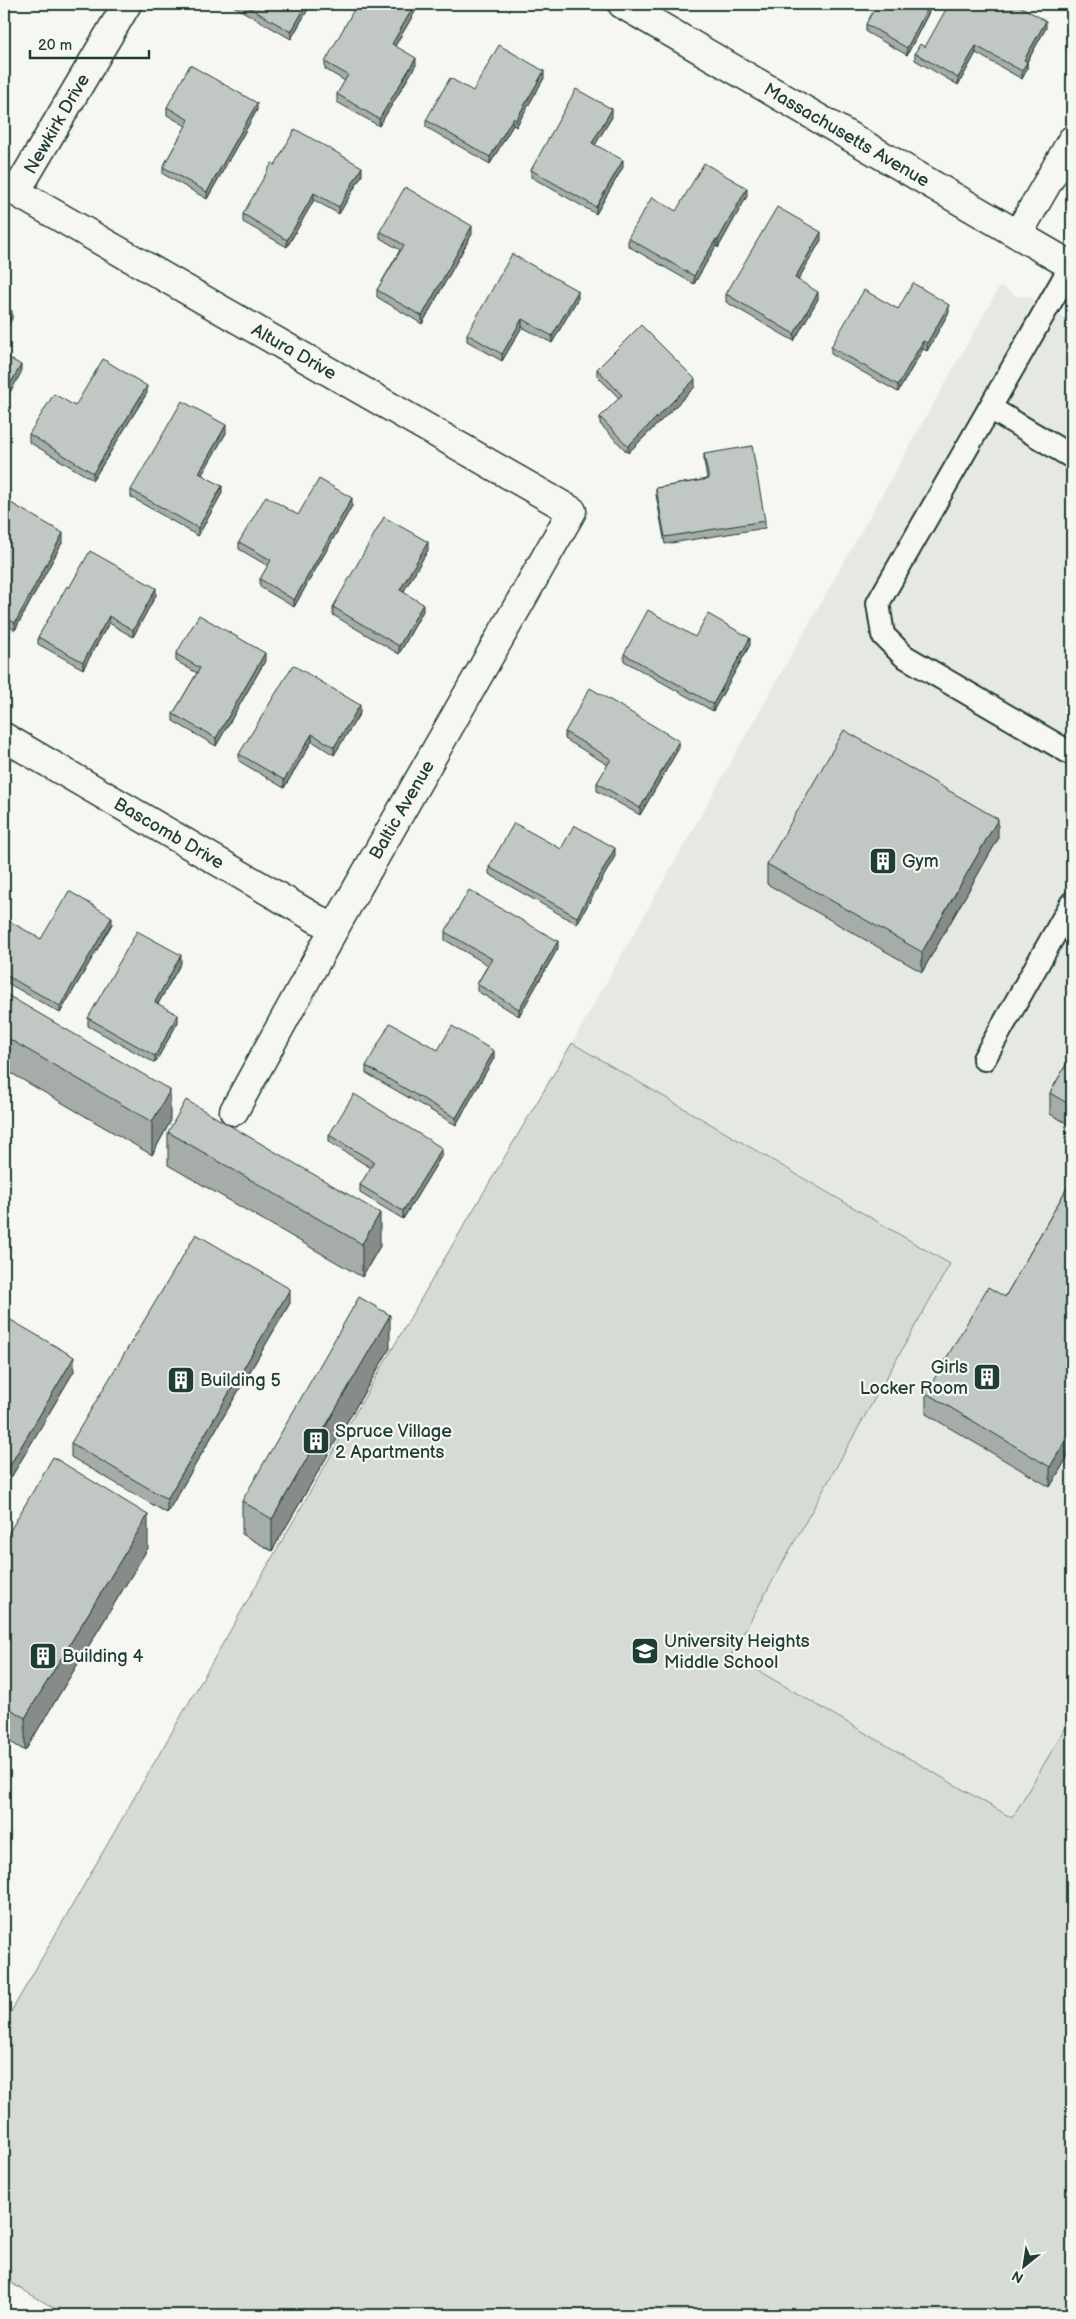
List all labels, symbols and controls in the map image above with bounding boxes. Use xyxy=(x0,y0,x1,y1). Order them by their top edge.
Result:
scale bar xyxy=(30,28,149,60)
text: 20 m xyxy=(38,36,72,55)
street label: Newkirk Drive xyxy=(20,70,94,178)
street label: Massachusetts Avenue xyxy=(760,78,933,191)
street label: Altura Drive xyxy=(248,319,340,384)
street label: Baltic Avenue xyxy=(365,756,439,863)
street label: Bascomb Drive xyxy=(110,793,228,873)
building icon: Gym xyxy=(868,846,898,876)
place label: Gym xyxy=(902,851,939,872)
place label: Girls Locker Room xyxy=(860,1357,968,1399)
building icon: Girls Locker Room xyxy=(972,1362,1002,1392)
building icon: Building 5 xyxy=(166,1365,196,1395)
place label: Building 5 xyxy=(200,1370,281,1391)
place label: Spruce Village 2 Apartments xyxy=(335,1421,452,1463)
building icon: Spruce Village 2 Apartments xyxy=(301,1426,331,1456)
place label: University Heights Middle School xyxy=(664,1631,810,1673)
school or university icon: University Heights Middle School xyxy=(630,1636,660,1666)
building icon: Building 4 xyxy=(28,1641,58,1671)
place label: Building 4 xyxy=(62,1646,143,1667)
north arrow xyxy=(998,2242,1048,2292)
text: N xyxy=(1009,2267,1027,2287)

